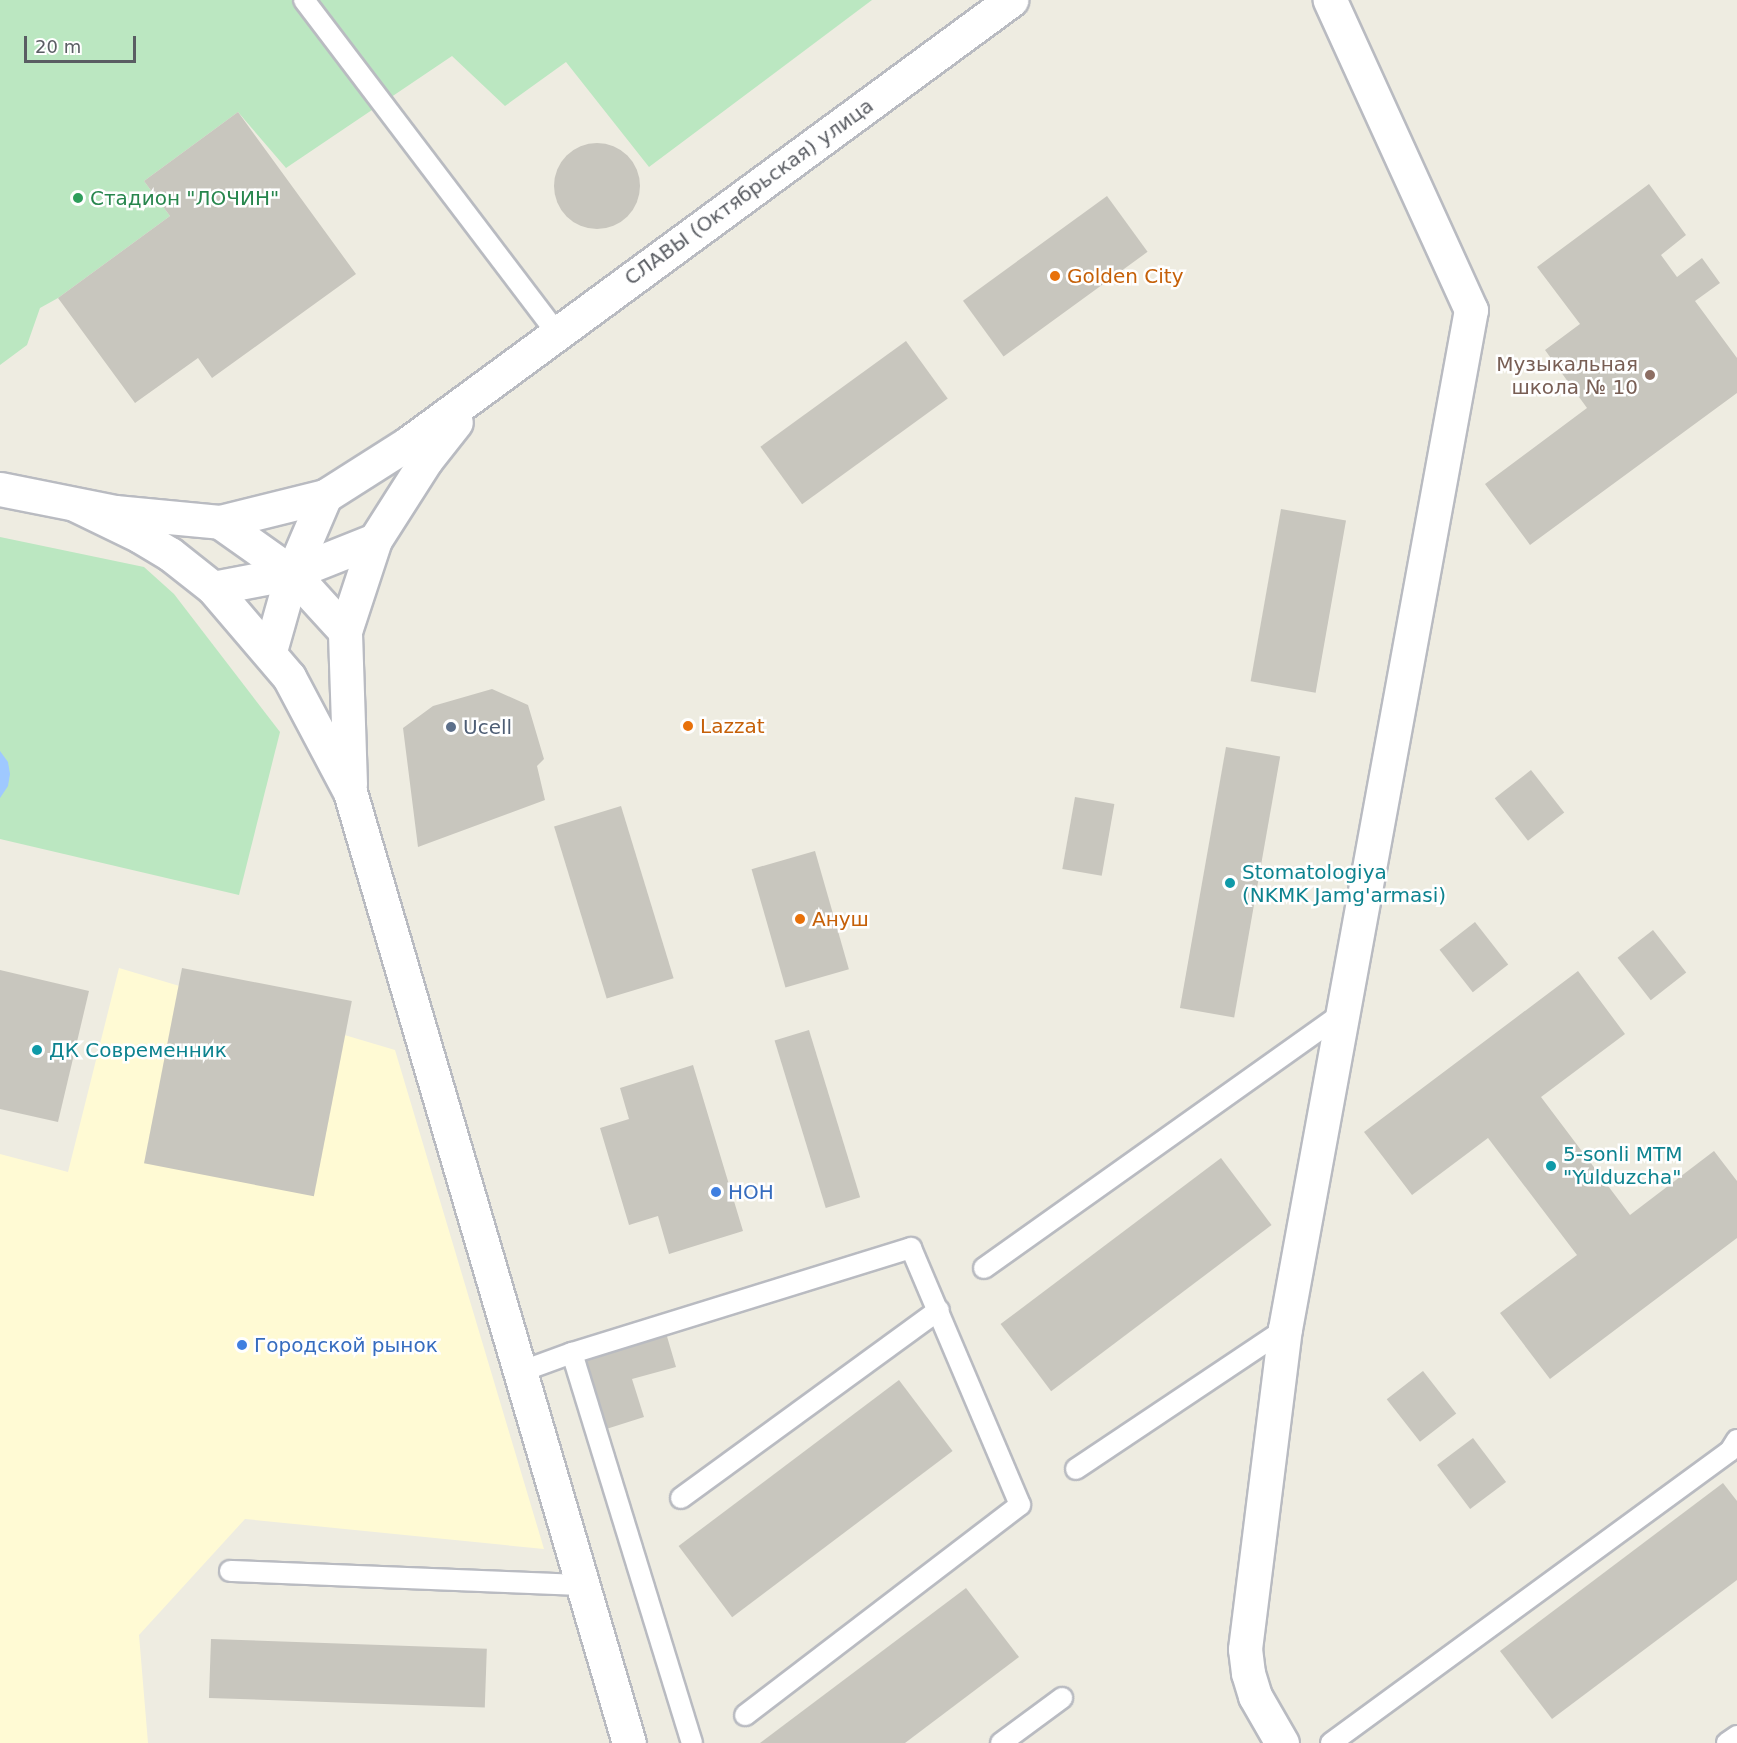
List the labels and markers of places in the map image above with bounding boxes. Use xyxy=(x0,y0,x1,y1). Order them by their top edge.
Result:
place label: Стадион "ЛОЧИН" xyxy=(90,186,279,210)
marker: Стадион "ЛОЧИН" xyxy=(71,191,85,205)
place label: Golden City xyxy=(1067,264,1184,288)
marker: Golden City xyxy=(1048,269,1062,283)
place label: Музыкальная школа № 10 xyxy=(1496,352,1638,399)
marker: Музыкальная школа № 10 xyxy=(1643,368,1657,382)
place label: Lazzat xyxy=(700,714,764,738)
place label: Ucell xyxy=(463,715,512,739)
marker: Lazzat xyxy=(681,719,695,733)
marker: Ucell xyxy=(444,720,458,734)
place label: Stomatologiya (NKMK Jamg'armasi) xyxy=(1242,860,1446,907)
marker: Stomatologiya (NKMK Jamg'armasi) xyxy=(1223,876,1237,890)
place label: Ануш xyxy=(812,907,869,931)
marker: Ануш xyxy=(793,912,807,926)
place label: ДК Современник xyxy=(49,1038,227,1062)
marker: ДК Современник xyxy=(30,1043,44,1057)
place label: 5-sonli MTM "Yulduzcha" xyxy=(1563,1142,1682,1189)
marker: 5-sonli MTM "Yulduzcha" xyxy=(1544,1159,1558,1173)
place label: НОН xyxy=(728,1180,774,1204)
marker: НОН xyxy=(709,1185,723,1199)
place label: Городской рынок xyxy=(254,1333,438,1357)
marker: Городской рынок xyxy=(235,1338,249,1352)

